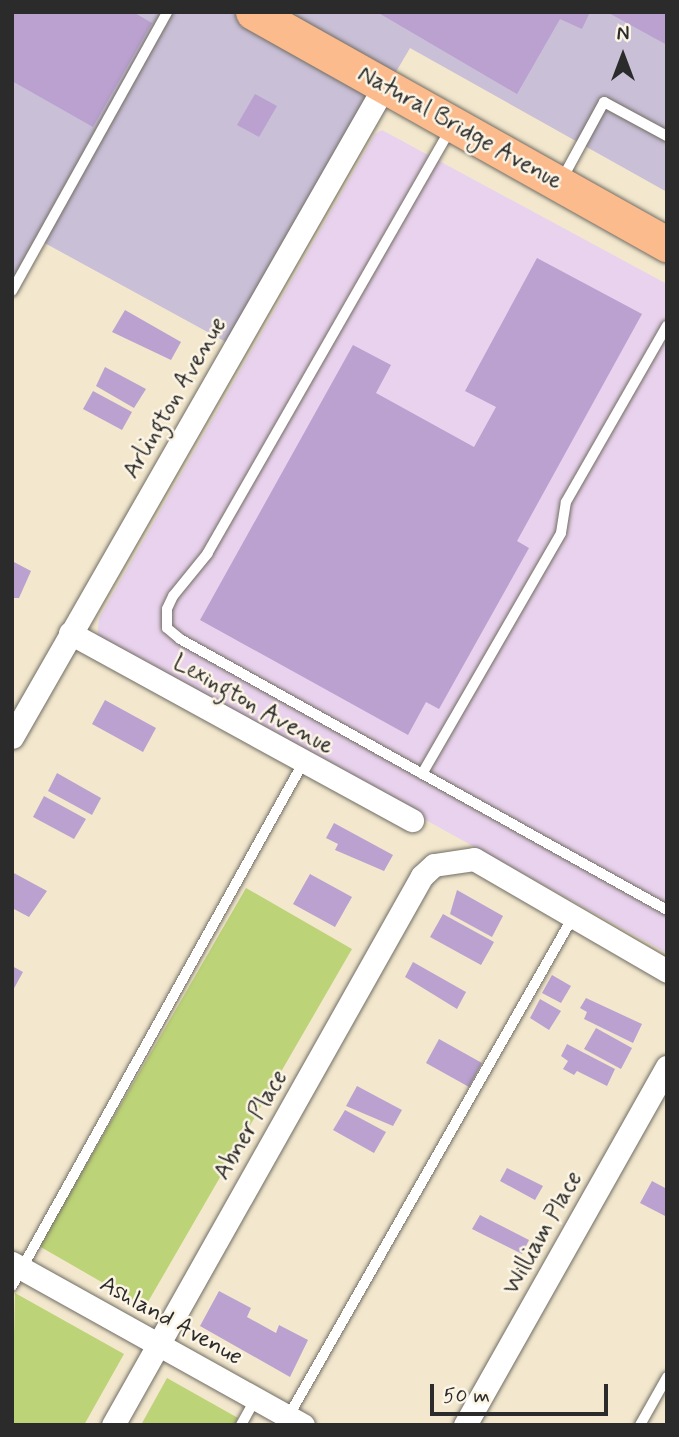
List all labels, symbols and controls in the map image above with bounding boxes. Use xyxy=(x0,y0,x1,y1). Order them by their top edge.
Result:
north arrow xyxy=(588,21,658,91)
text: N xyxy=(617,22,629,47)
street label: Natural Bridge Avenue xyxy=(352,59,568,197)
street label: Arlington Avenue xyxy=(118,314,232,482)
street label: Lexington Avenue xyxy=(169,650,337,760)
street label: Abner Place xyxy=(208,1065,294,1185)
street label: William Place xyxy=(497,1166,589,1300)
street label: Ashland Avenue xyxy=(93,1269,249,1373)
scale bar xyxy=(434,1370,612,1414)
text: 50 m xyxy=(443,1382,490,1410)

